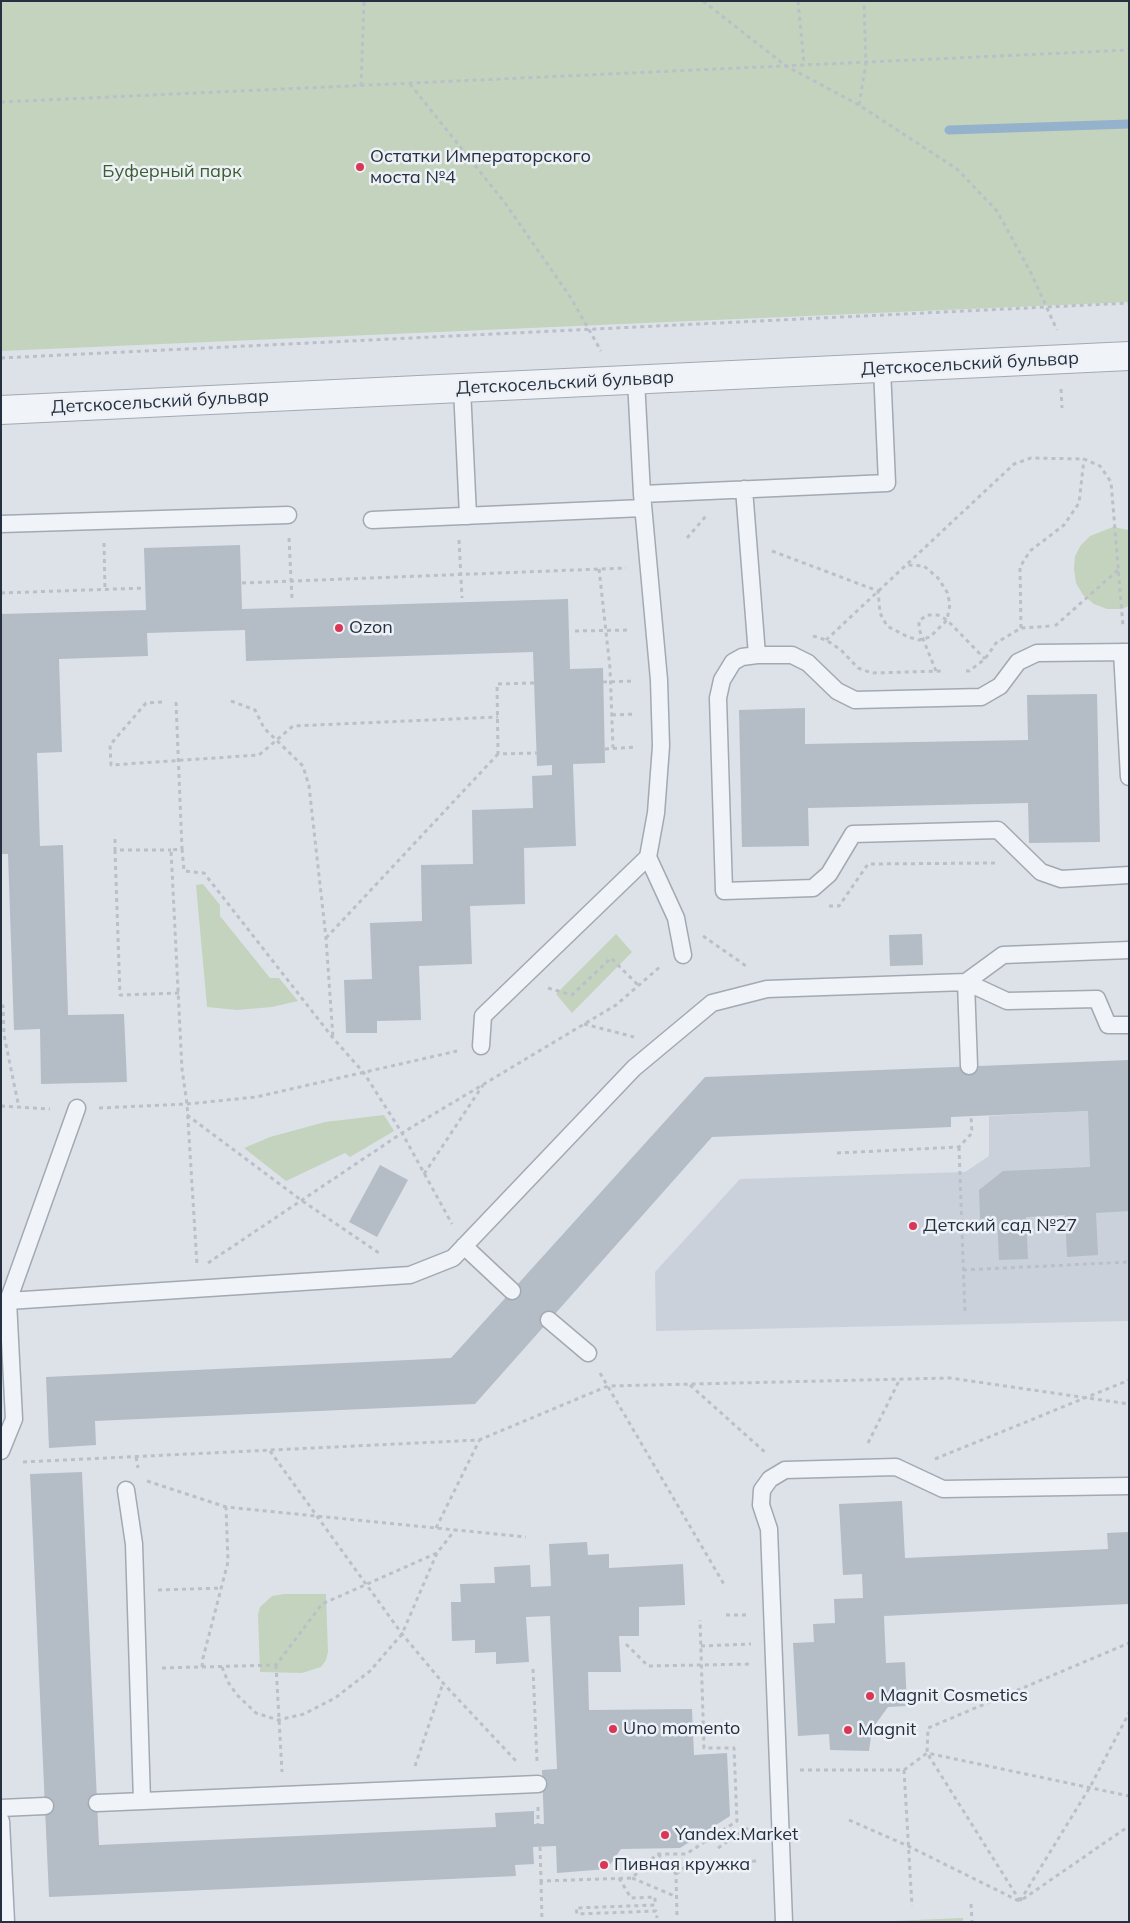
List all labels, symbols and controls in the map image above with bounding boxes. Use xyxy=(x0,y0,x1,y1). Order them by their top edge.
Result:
place label: Остатки Императорского моста №4 xyxy=(370,146,591,188)
park label: Буферный парк xyxy=(102,161,242,183)
marker: Остатки Императорского моста №4 xyxy=(354,161,366,173)
street label: Детскосельский бульвар xyxy=(860,348,1080,380)
street label: Детскосельский бульвар xyxy=(455,367,675,399)
street label: Детскосельский бульвар xyxy=(50,386,270,418)
place label: Ozon xyxy=(349,617,393,639)
marker: Ozon xyxy=(333,622,345,634)
place label: Детский сад №27 xyxy=(923,1215,1077,1237)
marker: Детский сад №27 xyxy=(907,1220,919,1232)
place label: Magnit Cosmetics xyxy=(880,1685,1028,1707)
marker: Magnit Cosmetics xyxy=(864,1690,876,1702)
place label: Uno momento xyxy=(623,1718,740,1740)
place label: Magnit xyxy=(858,1719,916,1741)
marker: Uno momento xyxy=(607,1723,619,1735)
marker: Magnit xyxy=(842,1724,854,1736)
place label: Yandex.Market xyxy=(675,1824,798,1846)
marker: Yandex.Market xyxy=(659,1829,671,1841)
place label: Пивная кружка xyxy=(614,1854,750,1876)
marker: Пивная кружка xyxy=(598,1859,610,1871)

